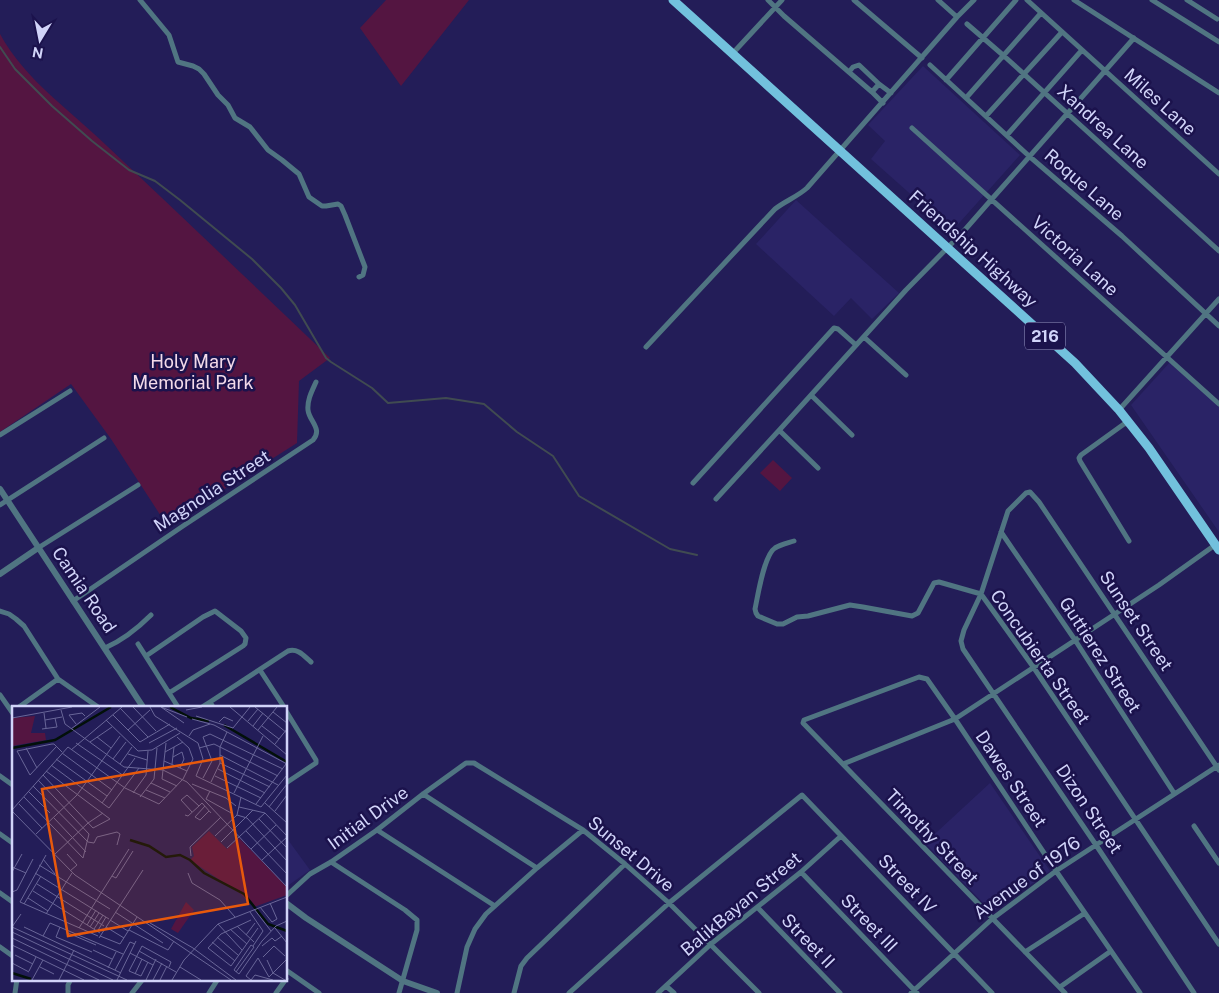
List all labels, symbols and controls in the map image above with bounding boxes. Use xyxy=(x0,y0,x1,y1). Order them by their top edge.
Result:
north arrow xyxy=(15,15,65,65)
text: N xyxy=(31,44,45,62)
street label: Miles Lane xyxy=(1120,64,1201,139)
street label: Xandrea Lane xyxy=(1053,80,1153,173)
street label: Roque Lane xyxy=(1040,144,1128,225)
street label: Friendship Highway xyxy=(905,186,1042,312)
street label: Victoria Lane xyxy=(1028,211,1123,300)
road number: 216 xyxy=(1025,322,1065,350)
park label: Holy Mary Memorial Park xyxy=(132,351,254,393)
street label: Magnolia Street xyxy=(150,445,274,536)
street label: Camia Road xyxy=(48,543,121,637)
street label: Sunset Street xyxy=(1095,567,1177,675)
street label: Concubierta Street xyxy=(986,585,1095,728)
street label: Guttierez Street xyxy=(1055,593,1146,717)
inset map xyxy=(12,706,288,980)
street label: Dawes Street xyxy=(971,726,1051,831)
street label: Dizon Street xyxy=(1052,760,1127,857)
street label: Initial Drive xyxy=(323,781,412,854)
street label: Timothy Street xyxy=(882,785,983,889)
street label: Sunset Drive xyxy=(584,811,679,896)
street label: Avenue of 1976 xyxy=(969,832,1084,923)
street label: BalikBayan Street xyxy=(676,847,805,960)
street label: Street IV xyxy=(874,850,941,918)
street label: Street III xyxy=(837,889,902,956)
street label: Street II xyxy=(777,909,839,972)

